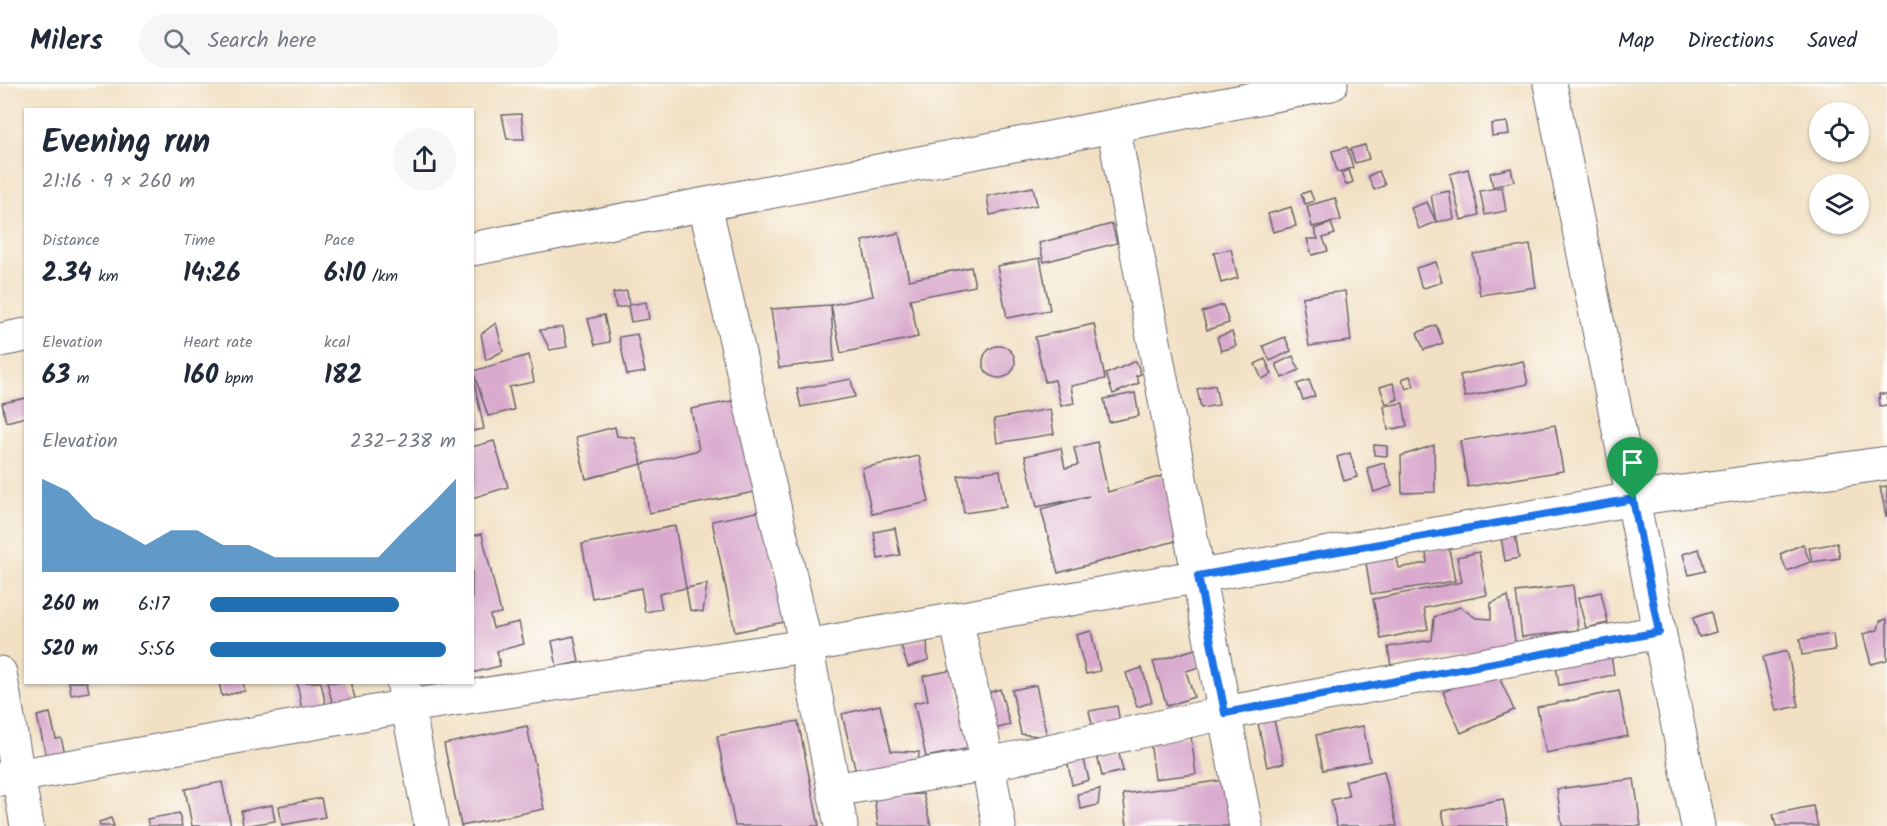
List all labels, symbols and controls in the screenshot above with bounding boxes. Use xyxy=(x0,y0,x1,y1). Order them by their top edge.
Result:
search box xyxy=(139,14,559,68)
text: Milers xyxy=(30,19,103,64)
text: Search here xyxy=(208,24,316,59)
icon: search xyxy=(160,25,193,58)
text: Map xyxy=(1618,25,1654,58)
text: Directions xyxy=(1687,25,1774,58)
text: Saved xyxy=(1807,25,1857,58)
map controls xyxy=(1809,102,1869,234)
button: locate xyxy=(1809,102,1869,162)
text: Evening run xyxy=(42,117,210,170)
button: share xyxy=(393,128,456,191)
text: 21:16 · 9 × 260 m xyxy=(42,166,195,198)
button: layers xyxy=(1809,174,1869,234)
text: Distance xyxy=(42,228,100,253)
text: Time xyxy=(183,228,215,253)
text: Pace xyxy=(324,228,355,253)
text: 2.34 xyxy=(42,253,92,295)
text: 14:26 xyxy=(183,253,241,295)
text: 6:10 xyxy=(324,253,366,295)
text: km xyxy=(92,264,118,289)
text: /km xyxy=(366,264,398,289)
text: Elevation xyxy=(42,330,103,355)
text: Heart rate xyxy=(183,330,253,355)
text: kcal xyxy=(324,330,350,355)
text: 63 xyxy=(42,355,70,397)
text: 160 xyxy=(183,355,218,397)
text: 182 xyxy=(324,355,362,397)
text: m xyxy=(70,366,89,391)
text: bpm xyxy=(218,366,254,391)
text: Elevation xyxy=(42,426,118,458)
text: 232–238 m xyxy=(350,426,456,458)
pin xyxy=(1607,437,1658,499)
icon: arrive xyxy=(1616,446,1649,479)
text: 260 m xyxy=(42,589,99,621)
text: 6:17 xyxy=(138,589,170,621)
text: 520 m xyxy=(42,634,98,666)
text: 5:56 xyxy=(138,634,176,666)

